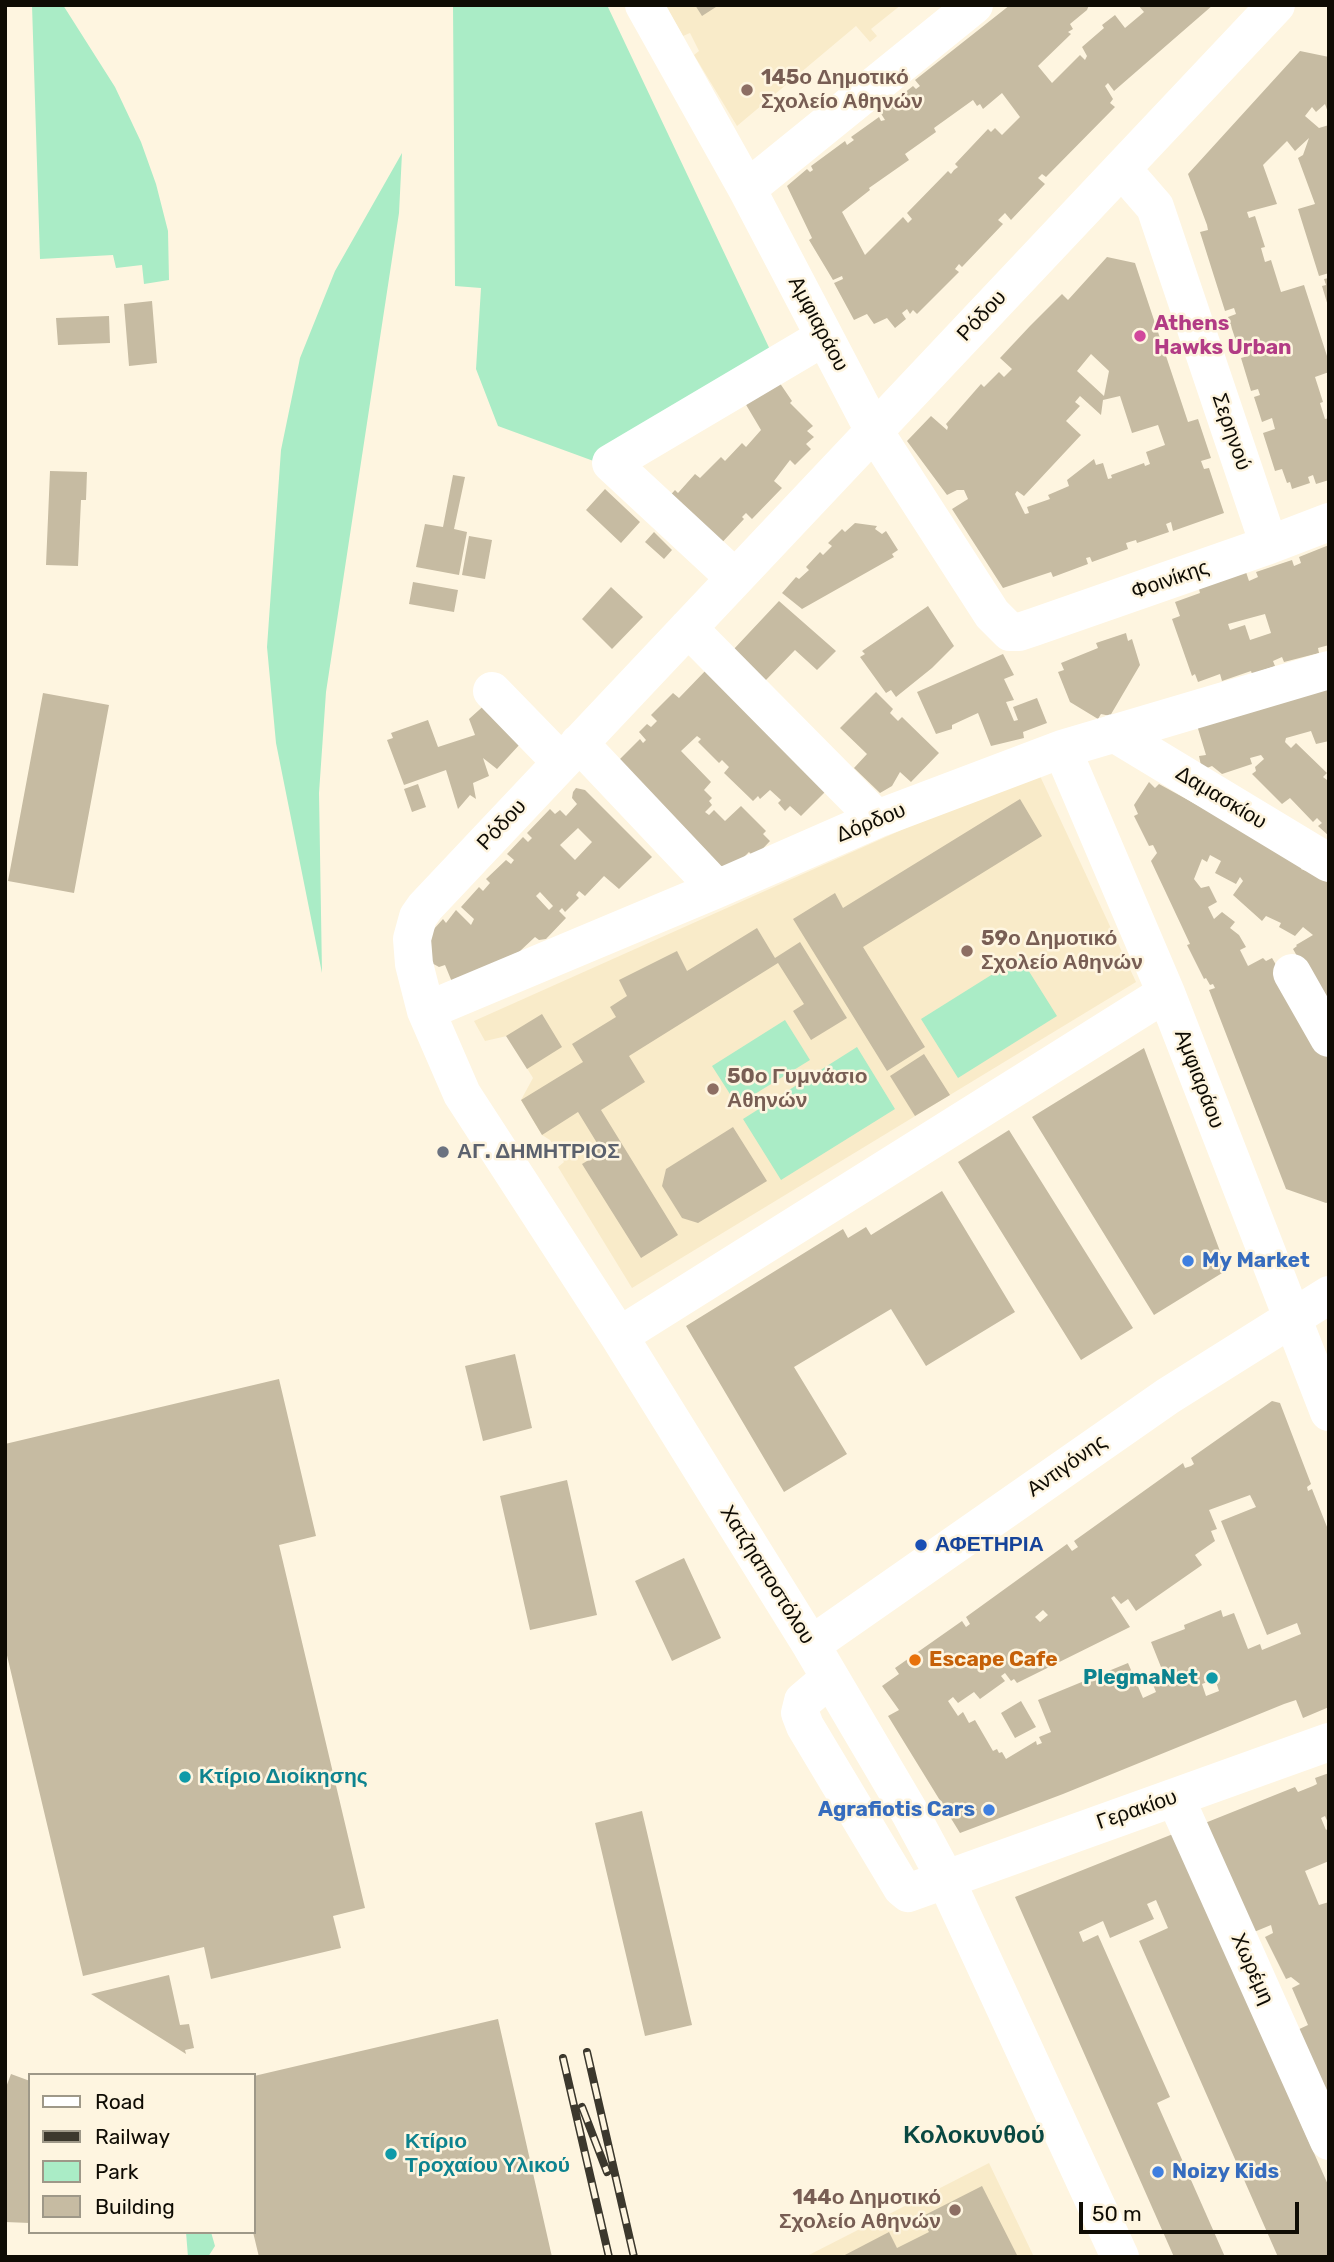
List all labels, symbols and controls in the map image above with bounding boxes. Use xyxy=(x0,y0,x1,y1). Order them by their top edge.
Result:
place label: 145ο Δημοτικό Σχολείο Αθηνών xyxy=(761,65,923,115)
marker: 145ο Δημοτικό Σχολείο Αθηνών xyxy=(739,82,755,98)
street label: Αμφιαράου xyxy=(783,272,853,376)
street label: Ρόδου xyxy=(952,285,1012,347)
place label: Athens Hawks Urban xyxy=(1154,311,1292,361)
marker: Athens Hawks Urban xyxy=(1132,328,1148,344)
street label: Σερηνού xyxy=(1206,390,1256,474)
street label: Φοινίκης xyxy=(1128,555,1212,605)
street label: Δαμασκίου xyxy=(1171,761,1271,835)
street label: Ρόδου xyxy=(472,794,532,856)
street label: Δόρδου xyxy=(833,798,909,848)
place label: 59ο Δημοτικό Σχολείο Αθηνών xyxy=(981,926,1143,976)
marker: 59ο Δημοτικό Σχολείο Αθηνών xyxy=(959,943,975,959)
street label: Αμφιαράου xyxy=(1169,1026,1229,1132)
place label: 50ο Γυμνάσιο Αθηνών xyxy=(727,1064,867,1114)
marker: 50ο Γυμνάσιο Αθηνών xyxy=(705,1081,721,1097)
place label: ΑΓ. ΔΗΜΗΤΡΙΟΣ xyxy=(457,1139,620,1165)
marker: ΑΓ. ΔΗΜΗΤΡΙΟΣ xyxy=(435,1144,451,1160)
place label: My Market xyxy=(1202,1248,1310,1274)
marker: My Market xyxy=(1180,1253,1196,1269)
street label: Αντιγόνης xyxy=(1022,1429,1112,1503)
street label: Χατζηαποστόλου xyxy=(714,1501,820,1649)
place label: ΑΦΕΤΗΡΙΑ xyxy=(935,1532,1044,1558)
marker: ΑΦΕΤΗΡΙΑ xyxy=(913,1537,929,1553)
place label: Escape Cafe xyxy=(929,1647,1058,1673)
marker: Escape Cafe xyxy=(907,1652,923,1668)
place label: PlegmaNet xyxy=(1083,1665,1198,1691)
marker: PlegmaNet xyxy=(1204,1670,1220,1686)
place label: Κτίριο Διοίκησης xyxy=(199,1764,368,1790)
marker: Κτίριο Διοίκησης xyxy=(177,1769,193,1785)
street label: Γερακίου xyxy=(1093,1785,1181,1835)
place label: Agrafiotis Cars xyxy=(818,1797,975,1823)
marker: Agrafiotis Cars xyxy=(981,1802,997,1818)
street label: Χωρέμη xyxy=(1225,1929,1279,2009)
legend xyxy=(28,2073,256,2234)
text: Road xyxy=(95,2089,145,2114)
district label: Κολοκυνθού xyxy=(903,2122,1045,2150)
text: Railway xyxy=(95,2124,170,2149)
place label: Κτίριο Τροχαίου Υλικού xyxy=(405,2129,570,2179)
marker: Κτίριο Τροχαίου Υλικού xyxy=(383,2146,399,2162)
text: Park xyxy=(95,2159,139,2184)
place label: Noizy Kids xyxy=(1172,2159,1279,2185)
marker: Noizy Kids xyxy=(1150,2164,1166,2180)
place label: 144ο Δημοτικό Σχολείο Αθηνών xyxy=(779,2185,941,2235)
scale bar xyxy=(1082,2188,1302,2232)
text: Building xyxy=(95,2194,175,2219)
text: 50 m xyxy=(1092,2201,1142,2226)
marker: 144ο Δημοτικό Σχολείο Αθηνών xyxy=(947,2202,963,2218)

